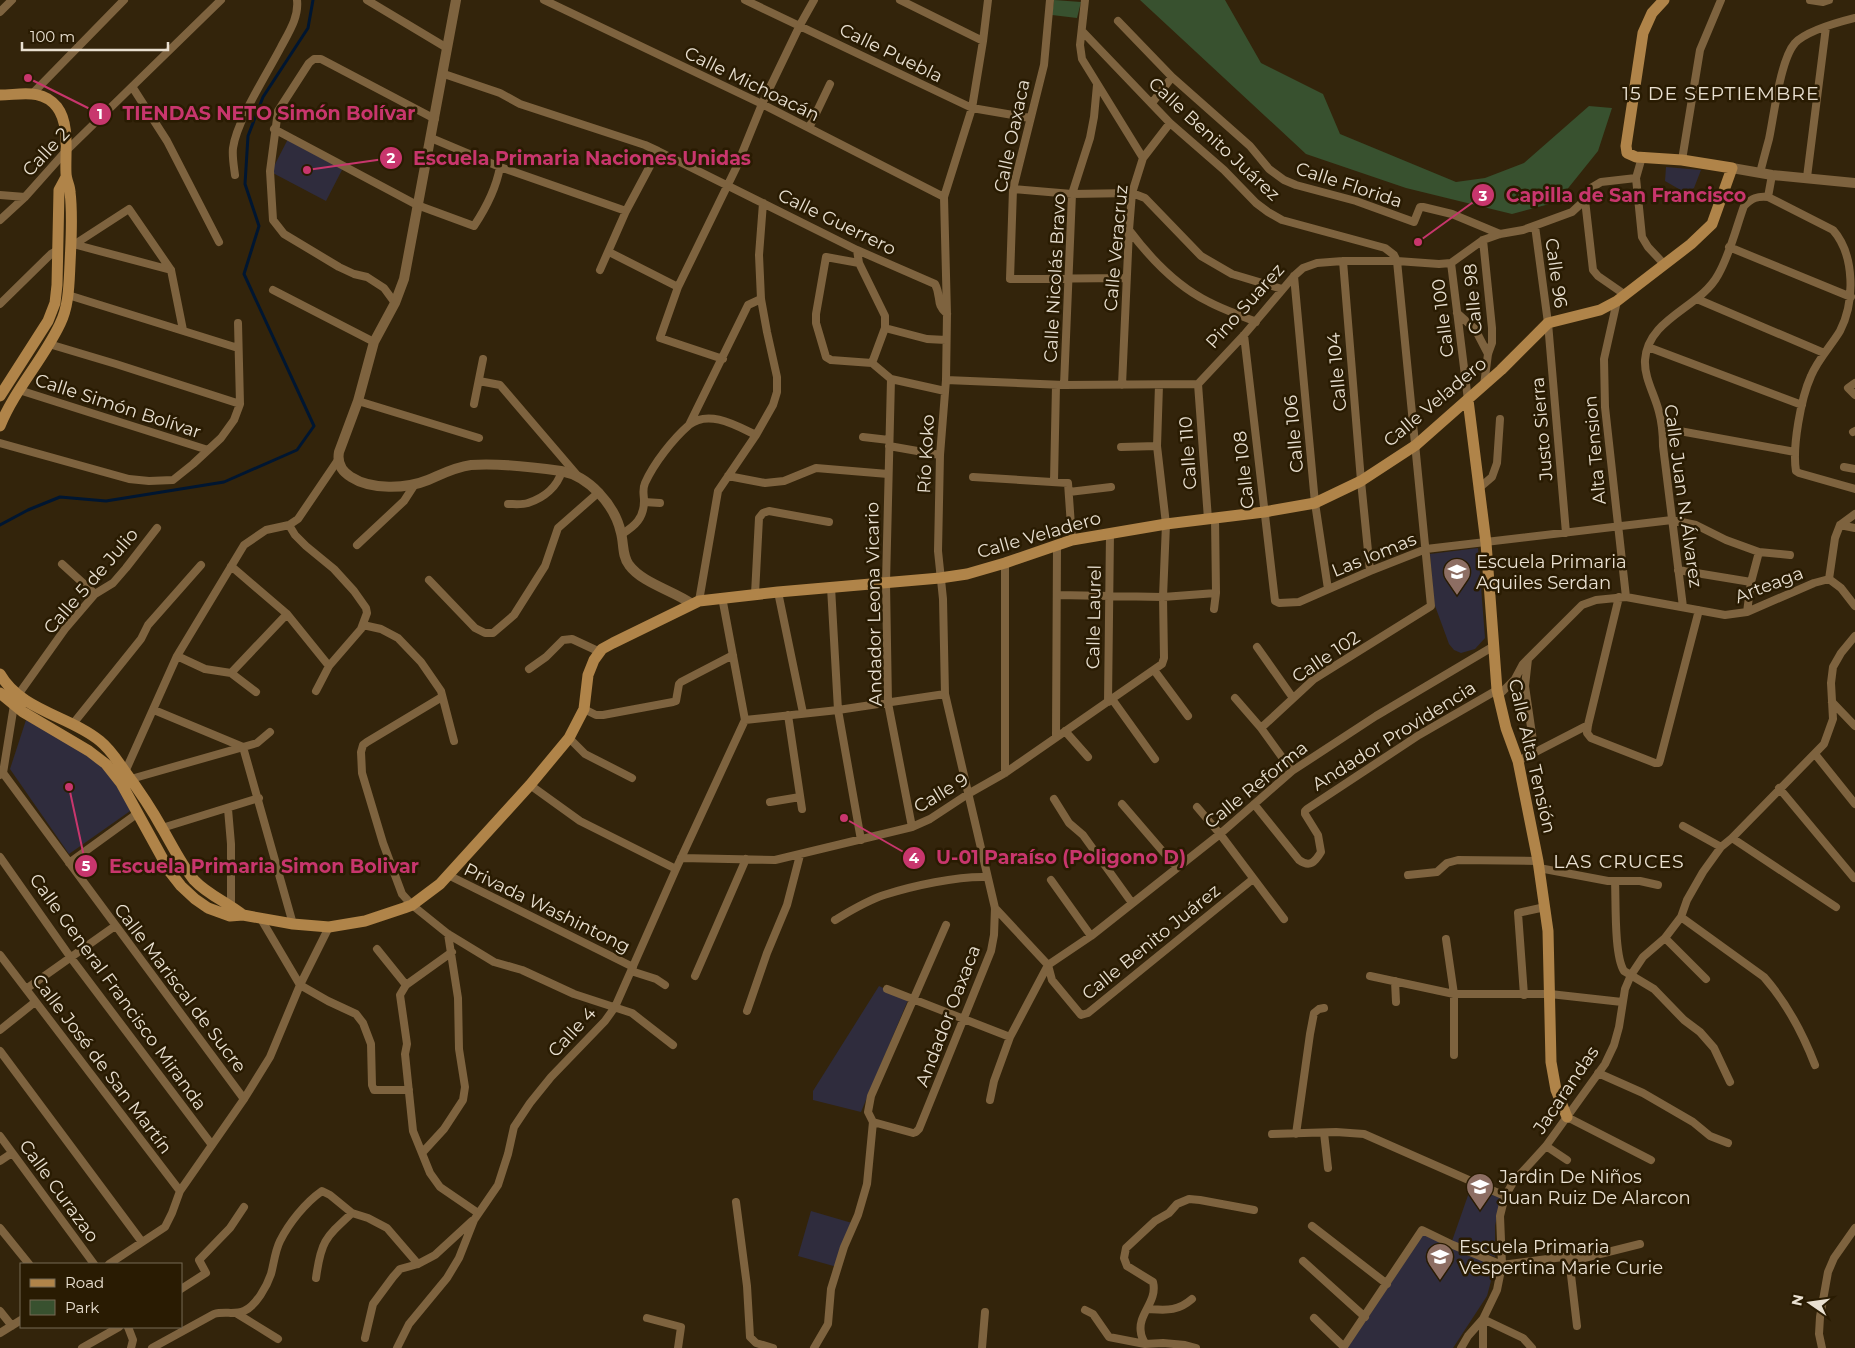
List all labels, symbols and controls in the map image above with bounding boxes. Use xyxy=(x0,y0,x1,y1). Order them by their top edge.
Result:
street label: Calle Puebla xyxy=(836,19,946,87)
scale bar xyxy=(22,20,169,52)
text: 100 m xyxy=(30,27,75,46)
street label: Calle Michoacán xyxy=(681,42,823,126)
street label: Calle Benito Juárez xyxy=(1144,72,1284,206)
street label: Calle Oaxaca xyxy=(989,77,1035,195)
district label: 15 DE SEPTIEMBRE xyxy=(1622,82,1820,105)
callout: TIENDAS NETO Simón Bolívar xyxy=(88,97,425,131)
text: TIENDAS NETO Simón Bolívar xyxy=(123,102,415,125)
text: 1 xyxy=(97,104,103,123)
street label: Calle 2 xyxy=(18,123,74,181)
callout: Escuela Primaria Naciones Unidas xyxy=(379,141,761,175)
text: Escuela Primaria Naciones Unidas xyxy=(413,147,751,170)
text: 2 xyxy=(387,148,396,167)
street label: Calle Florida xyxy=(1293,157,1405,213)
callout: Capilla de San Francisco xyxy=(1471,178,1756,212)
street label: Calle Guerrero xyxy=(774,184,900,260)
street label: Calle Veracruz xyxy=(1100,184,1132,312)
text: Capilla de San Francisco xyxy=(1506,184,1746,207)
text: 3 xyxy=(1478,186,1488,205)
street label: Calle Nicolás Bravo xyxy=(1040,193,1070,363)
street label: Calle 96 xyxy=(1540,237,1572,309)
street label: Pino Suarez xyxy=(1201,259,1289,353)
street label: Calle 98 xyxy=(1459,263,1487,335)
street label: Calle 100 xyxy=(1427,278,1459,358)
street label: Calle 104 xyxy=(1323,332,1351,412)
street label: Calle Veladero xyxy=(1379,353,1491,451)
street label: Calle Simón Bolívar xyxy=(32,369,204,443)
street label: Justo Sierra xyxy=(1527,376,1558,483)
street label: Calle 106 xyxy=(1280,394,1308,474)
street label: Alta Tension xyxy=(1579,395,1611,505)
street label: Calle Juan N. Álvarez xyxy=(1659,403,1707,589)
street label: Río Koko xyxy=(913,414,939,494)
street label: Calle 110 xyxy=(1174,416,1202,490)
street label: Calle 108 xyxy=(1229,430,1259,510)
street label: Andador Leona Vicario xyxy=(861,502,887,706)
street label: Calle Veladero xyxy=(975,507,1103,563)
street label: Calle 5 de Julio xyxy=(39,523,143,639)
street label: Las lomas xyxy=(1328,528,1420,582)
place label: Escuela Primaria Aquiles Serdan xyxy=(1476,551,1627,594)
school or university icon: Escuela Primaria Aquiles Serdan xyxy=(1442,557,1472,596)
street label: Arteaga xyxy=(1732,562,1806,608)
street label: Calle Laurel xyxy=(1082,565,1106,669)
street label: Calle 102 xyxy=(1288,626,1364,688)
street label: Andador Providencia xyxy=(1308,677,1480,795)
street label: Calle Alta Tensión xyxy=(1504,677,1560,835)
street label: Calle Reforma xyxy=(1200,737,1312,833)
street label: Calle 9 xyxy=(910,768,972,818)
callout: U-01 Paraíso (Poligono D) xyxy=(901,841,1196,875)
text: U-01 Paraíso (Poligono D) xyxy=(936,846,1186,869)
text: 4 xyxy=(909,848,920,867)
callout: Escuela Primaria Simon Bolivar xyxy=(74,849,429,883)
district label: LAS CRUCES xyxy=(1553,850,1685,873)
text: Escuela Primaria Simon Bolivar xyxy=(109,855,419,878)
text: 5 xyxy=(82,856,91,875)
street label: Privada Washintong xyxy=(460,858,634,958)
street label: Calle General Francisco Miranda xyxy=(25,869,211,1115)
street label: Calle Benito Juárez xyxy=(1077,879,1225,1005)
street label: Calle Mariscal de Sucre xyxy=(109,899,251,1077)
street label: Andador Oaxaca xyxy=(911,942,985,1090)
street label: Calle José de San Martín xyxy=(27,970,177,1158)
street label: Calle 4 xyxy=(543,1002,601,1062)
street label: Jacarandas xyxy=(1528,1042,1604,1139)
street label: Calle Curazao xyxy=(14,1135,104,1247)
place label: Jardin De Niños Juan Ruiz De Alarcon xyxy=(1498,1166,1691,1209)
school or university icon: Jardin De Niños Juan Ruiz De Alarcon xyxy=(1465,1172,1495,1211)
place label: Escuela Primaria Vespertina Marie Curie xyxy=(1459,1236,1663,1279)
school or university icon: Escuela Primaria Vespertina Marie Curie xyxy=(1425,1242,1455,1281)
legend xyxy=(20,1263,182,1328)
text: Road xyxy=(65,1273,104,1292)
north arrow xyxy=(1785,1278,1835,1328)
text: N xyxy=(1787,1293,1807,1308)
text: Park xyxy=(65,1298,99,1317)

